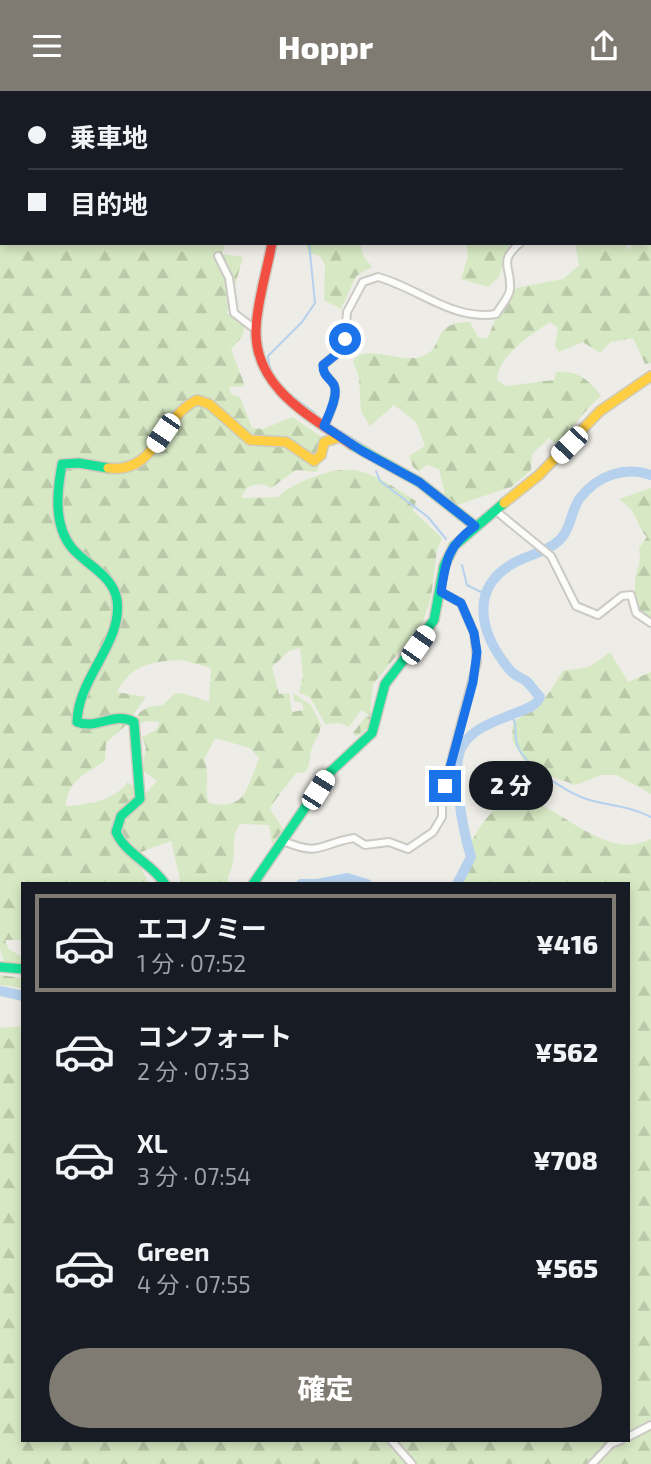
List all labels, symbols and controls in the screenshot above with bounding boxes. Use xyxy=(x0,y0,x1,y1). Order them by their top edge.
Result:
icon: menu xyxy=(28,27,66,65)
text: Hoppr xyxy=(278,27,373,65)
icon: share xyxy=(585,27,623,65)
text: 乗車地 xyxy=(70,121,148,152)
text: 目的地 xyxy=(70,188,148,219)
route start xyxy=(329,323,361,355)
car xyxy=(143,410,184,456)
car xyxy=(547,423,592,467)
car xyxy=(398,622,439,668)
callout: 2 分 xyxy=(470,761,554,811)
car xyxy=(298,767,339,813)
route end xyxy=(429,770,461,802)
text: 2 分 xyxy=(490,771,532,799)
icon: car xyxy=(53,912,116,975)
text: エコノミー xyxy=(137,912,267,943)
text: ¥416 xyxy=(536,928,598,959)
text: 1 分 · 07:52 xyxy=(137,949,246,977)
icon: car xyxy=(53,1020,116,1083)
text: コンフォート xyxy=(137,1020,292,1051)
text: ¥562 xyxy=(535,1036,598,1067)
text: 2 分 · 07:53 xyxy=(137,1057,250,1085)
text: XL xyxy=(137,1127,168,1158)
icon: car xyxy=(53,1128,116,1191)
text: ¥708 xyxy=(533,1144,598,1175)
text: 3 分 · 07:54 xyxy=(137,1162,251,1190)
text: Green xyxy=(137,1235,210,1266)
icon: car xyxy=(53,1236,116,1299)
text: ¥565 xyxy=(535,1252,598,1283)
text: 4 分 · 07:55 xyxy=(137,1270,251,1298)
button: 確定 xyxy=(49,1348,602,1428)

